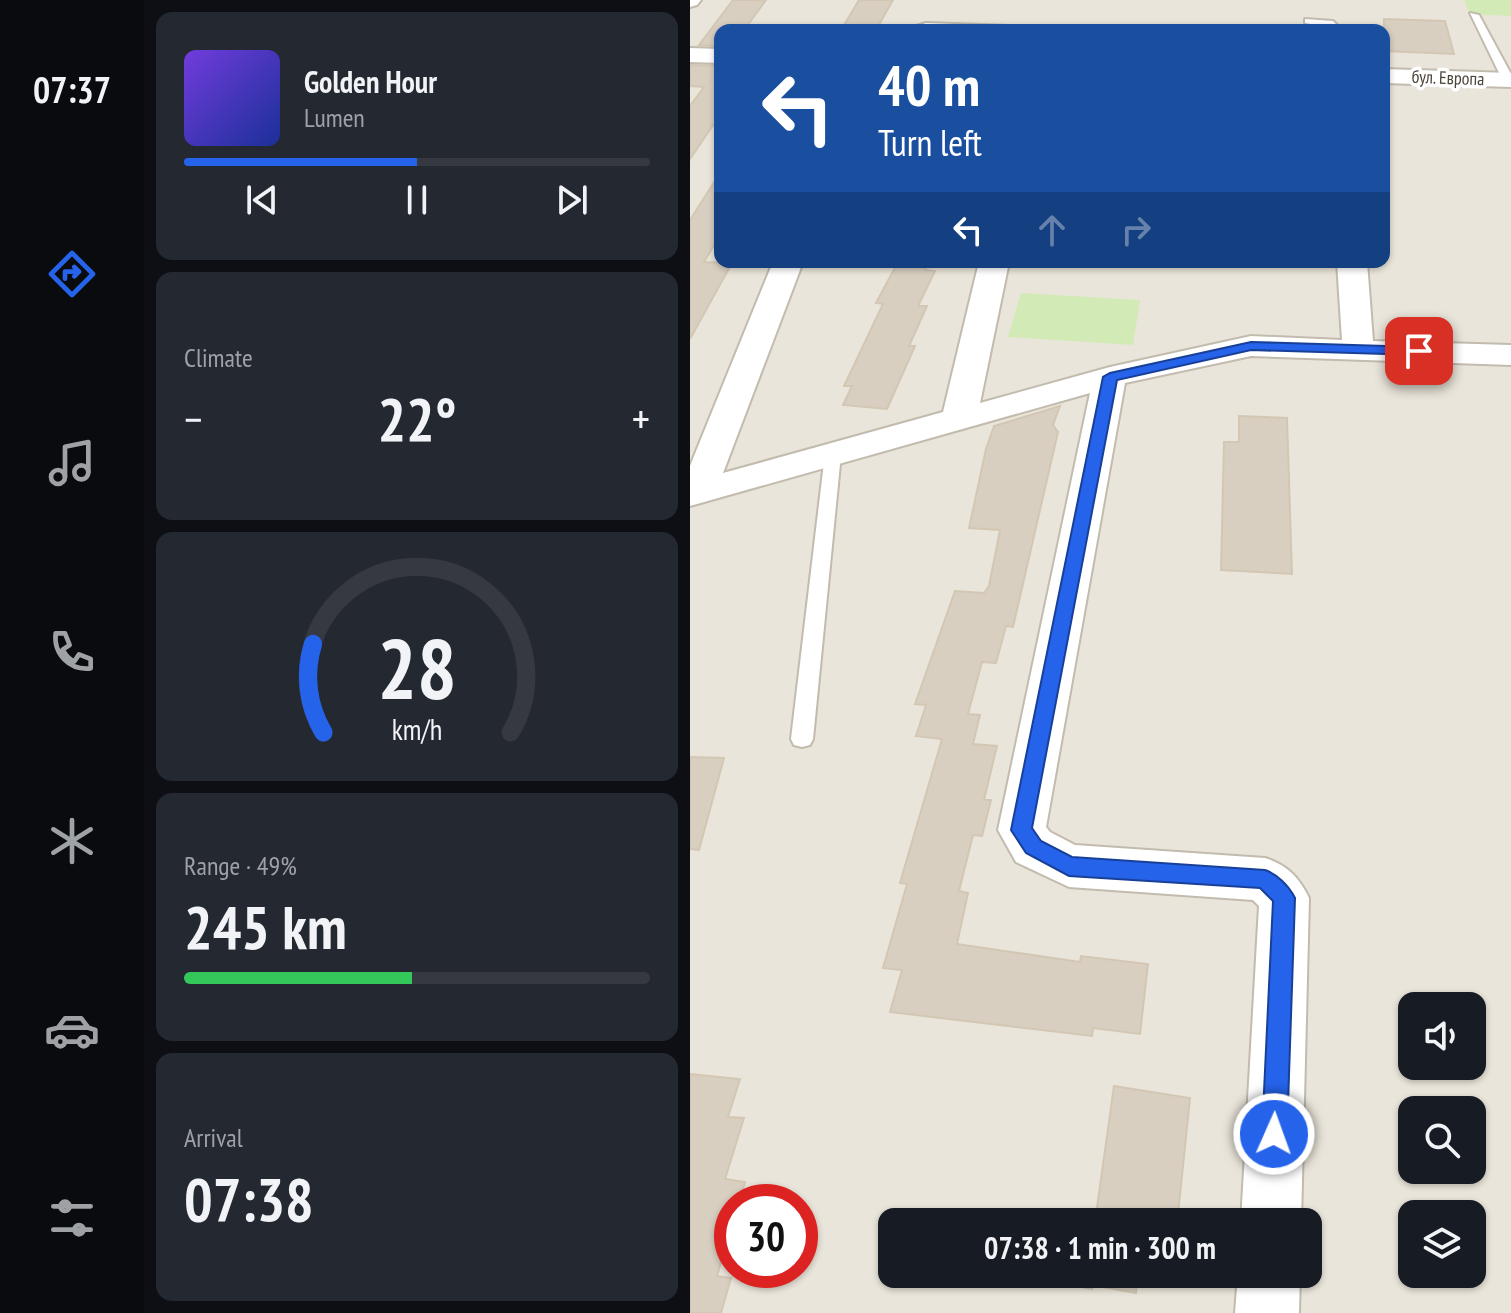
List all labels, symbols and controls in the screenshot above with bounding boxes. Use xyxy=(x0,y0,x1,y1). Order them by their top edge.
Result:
text: 40 m xyxy=(878,49,980,121)
icon: left xyxy=(746,56,850,160)
text: Golden Hour xyxy=(304,62,437,101)
street label: бул. Европа xyxy=(1411,65,1485,90)
text: 07:37 xyxy=(33,66,111,113)
text: Lumen xyxy=(304,101,365,134)
text: Turn left xyxy=(878,119,982,166)
icon: previous xyxy=(240,178,284,222)
icon: pause xyxy=(395,178,439,222)
icon: next xyxy=(550,178,594,222)
icon: left xyxy=(946,208,990,252)
icon: ahead xyxy=(1030,208,1074,252)
icon: right xyxy=(1114,208,1158,252)
icon: directions xyxy=(44,246,100,302)
pin xyxy=(1385,317,1453,385)
icon: arrive xyxy=(1397,329,1441,373)
text: Climate xyxy=(184,341,253,374)
text: 22° xyxy=(377,380,457,458)
text: − xyxy=(184,390,202,447)
text: + xyxy=(632,390,650,447)
icon: music xyxy=(44,435,100,491)
text: 28 xyxy=(377,613,457,721)
icon: phone xyxy=(44,624,100,680)
text: km/h xyxy=(392,711,442,748)
icon: climate xyxy=(44,813,100,869)
text: Range · 49% xyxy=(184,849,297,882)
text: 245 km xyxy=(184,888,347,966)
map controls xyxy=(1398,992,1486,1288)
button: sound xyxy=(1398,992,1486,1080)
icon: car xyxy=(44,1002,100,1058)
position arrow xyxy=(1232,1092,1316,1176)
button: search xyxy=(1398,1096,1486,1184)
text: Arrival xyxy=(184,1121,243,1154)
text: 07:38 xyxy=(184,1160,314,1238)
speed limit sign: 30 xyxy=(714,1184,818,1288)
icon: filters xyxy=(44,1190,100,1246)
button: layers xyxy=(1398,1200,1486,1288)
text: 07:38 · 1 min · 300 m xyxy=(984,1228,1216,1267)

